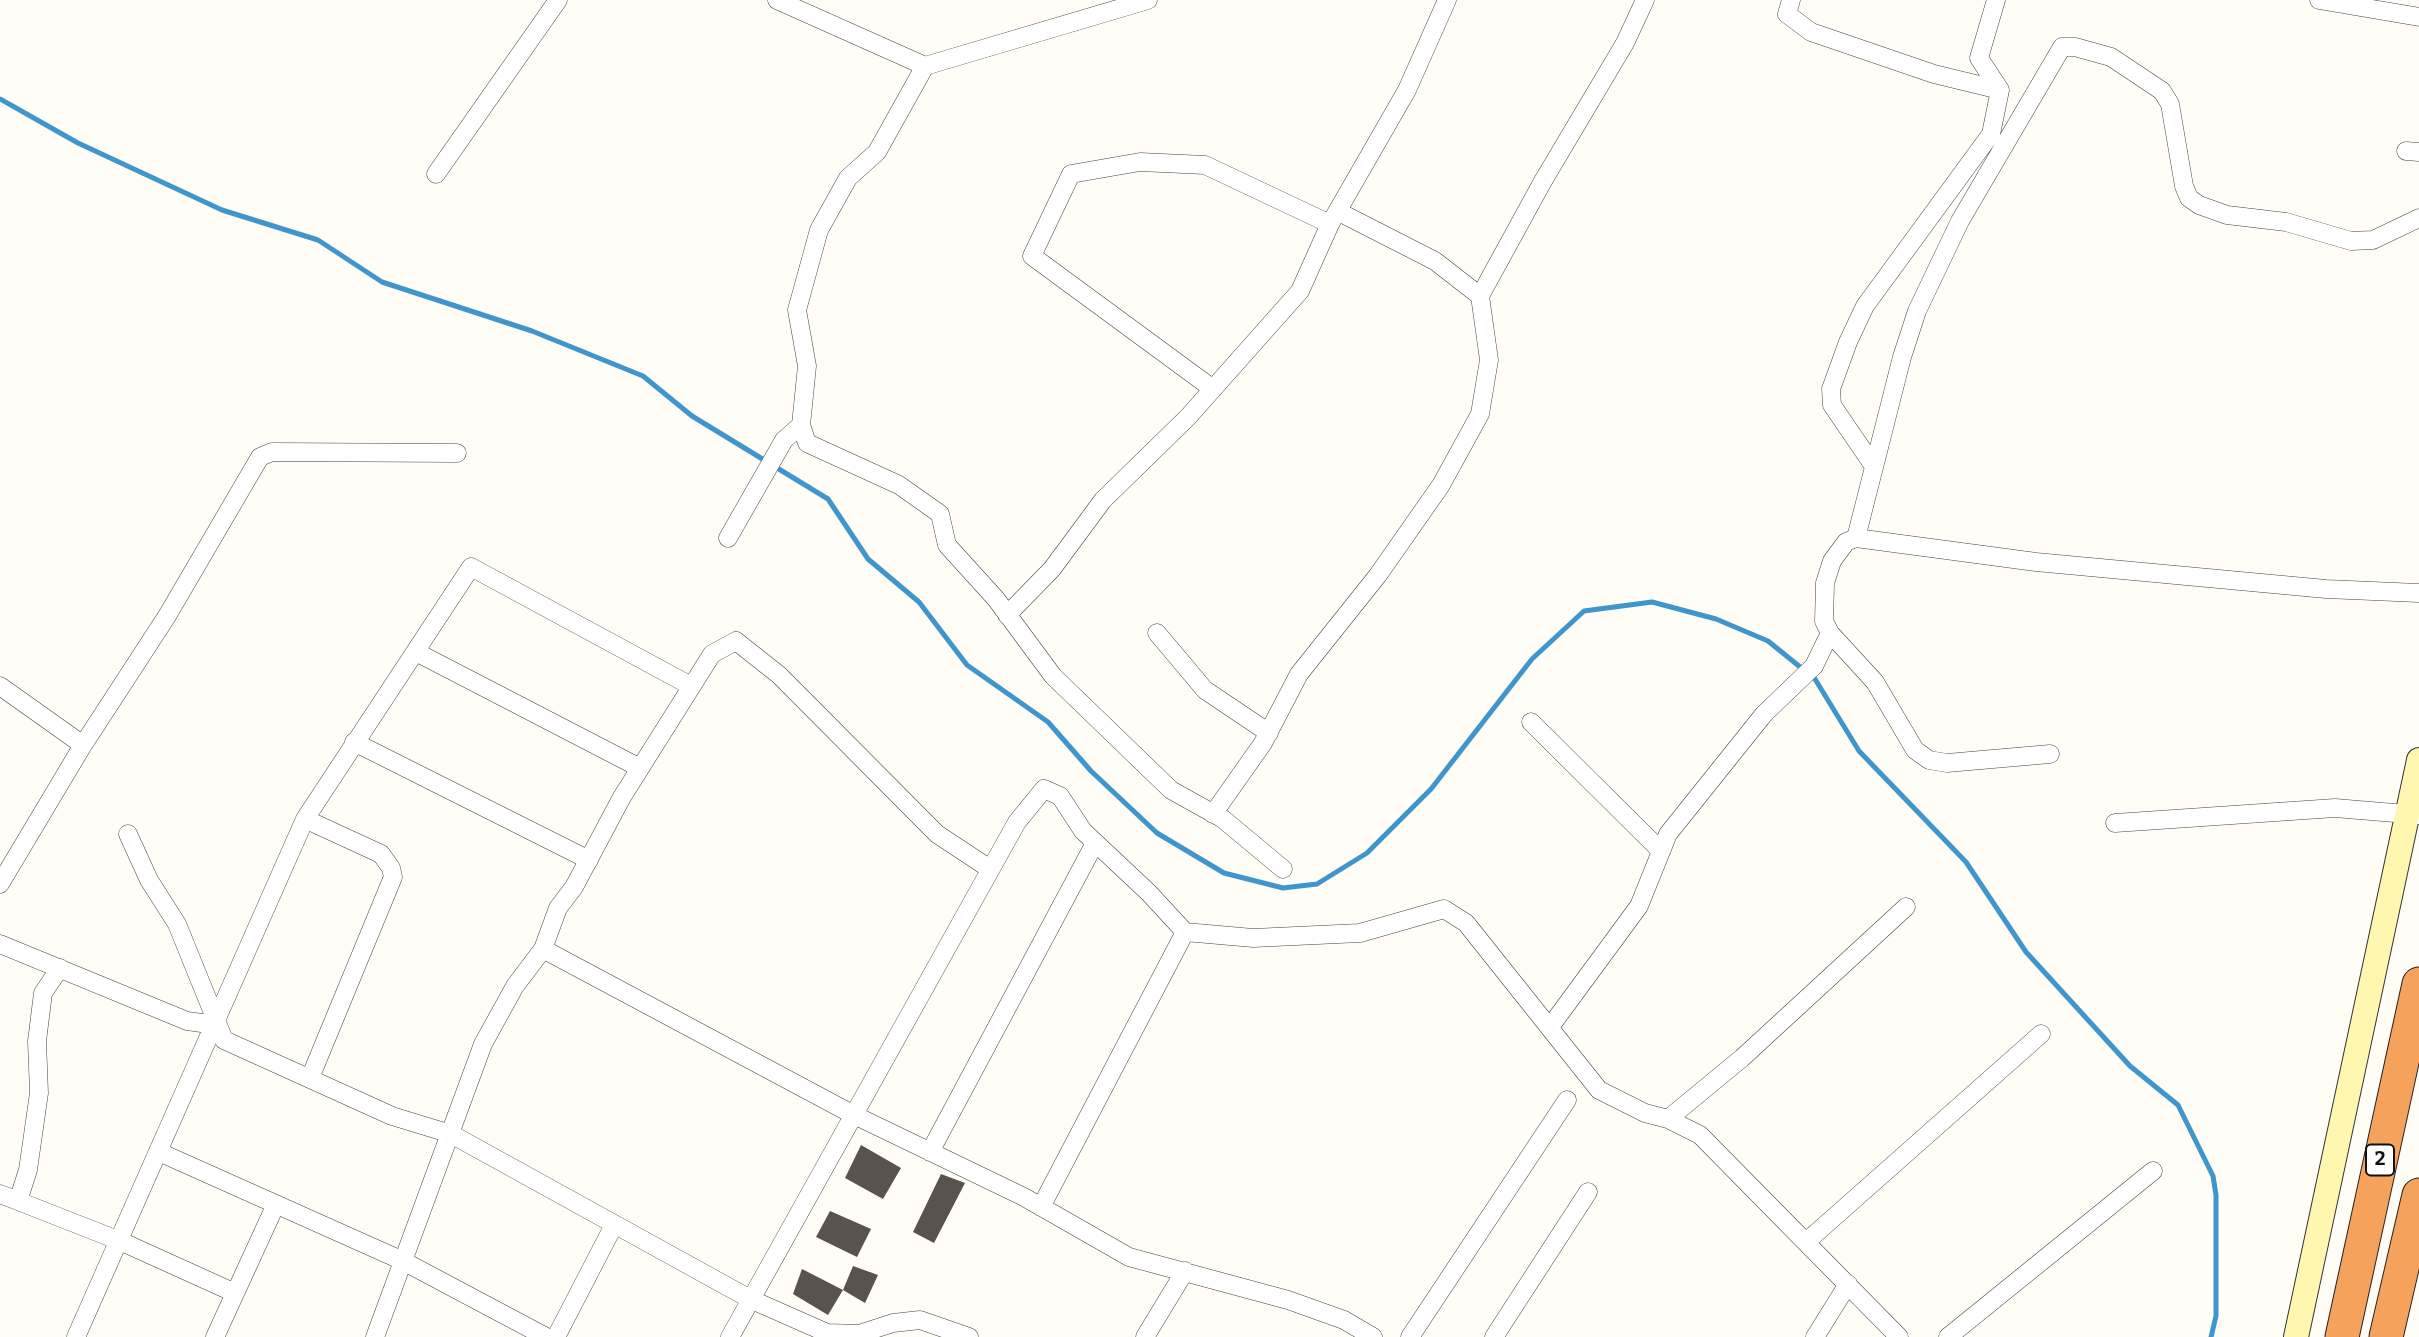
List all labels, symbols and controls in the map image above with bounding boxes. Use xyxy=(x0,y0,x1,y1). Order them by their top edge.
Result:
road number: 2 xyxy=(2366,1144,2394,1176)

